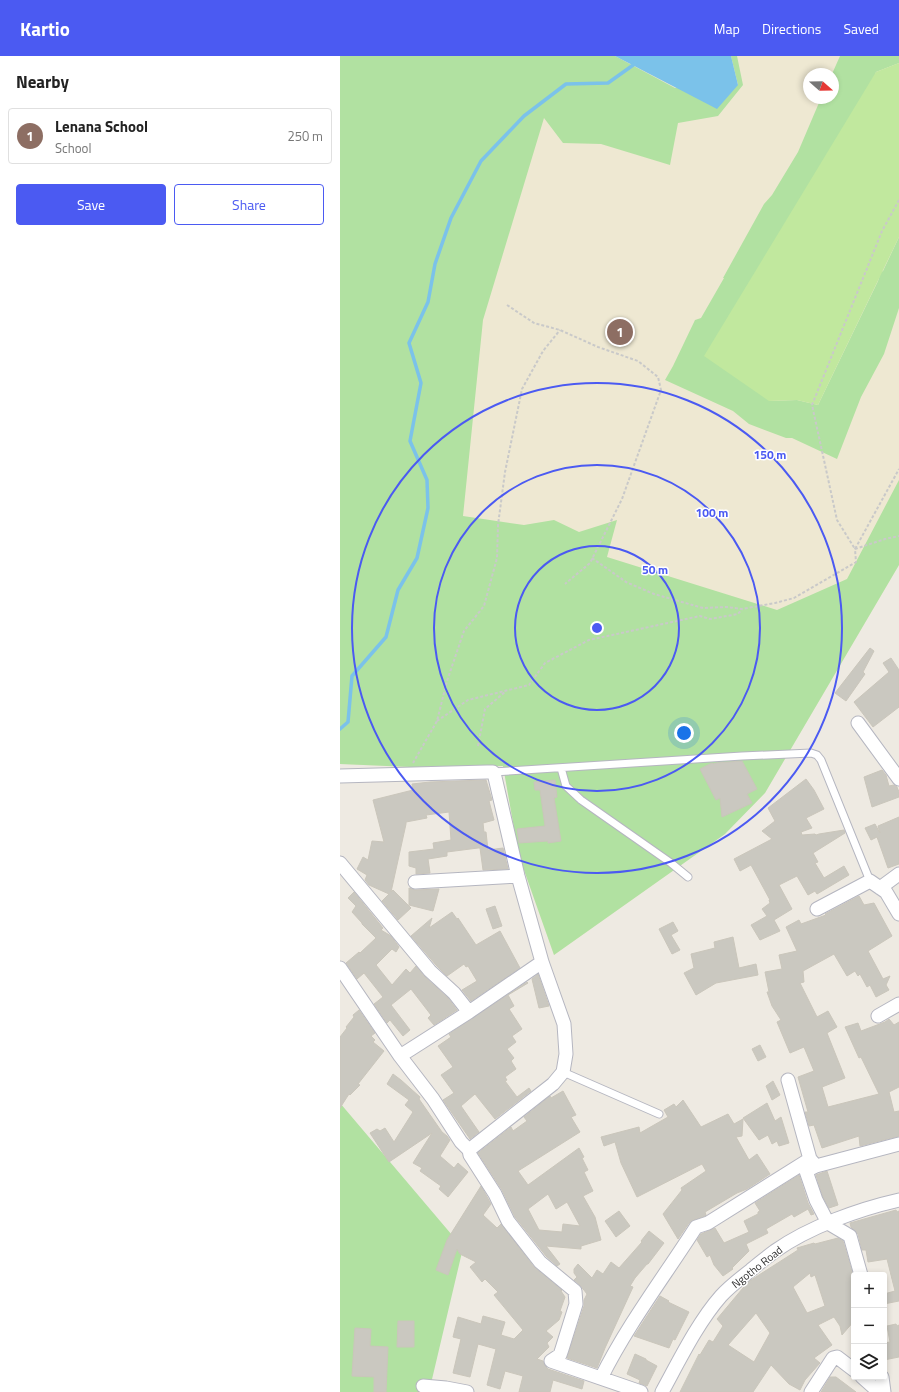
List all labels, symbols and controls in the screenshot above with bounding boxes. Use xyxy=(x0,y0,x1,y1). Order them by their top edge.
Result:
text: Kartio xyxy=(20,14,70,43)
text: Map xyxy=(714,18,740,39)
text: Directions xyxy=(762,18,821,39)
text: Saved xyxy=(843,18,879,39)
north arrow xyxy=(803,68,839,104)
text: Nearby xyxy=(16,69,69,95)
text: Lenana School xyxy=(55,115,148,138)
text: 1 xyxy=(26,126,34,146)
text: 250 m xyxy=(287,126,323,146)
text: School xyxy=(55,138,91,158)
button: Save xyxy=(16,184,166,225)
button: Share xyxy=(174,184,324,225)
pin: 1 xyxy=(607,317,633,347)
text: 150 m xyxy=(754,445,786,464)
text: 100 m xyxy=(696,503,728,522)
text: 50 m xyxy=(642,560,668,579)
centre of rings xyxy=(590,621,604,635)
your location xyxy=(674,723,694,743)
street label: Ngotho Road xyxy=(728,1242,786,1292)
map controls xyxy=(851,1272,887,1380)
button: + xyxy=(851,1272,887,1308)
button: − xyxy=(851,1308,887,1344)
button: layers xyxy=(851,1344,887,1380)

